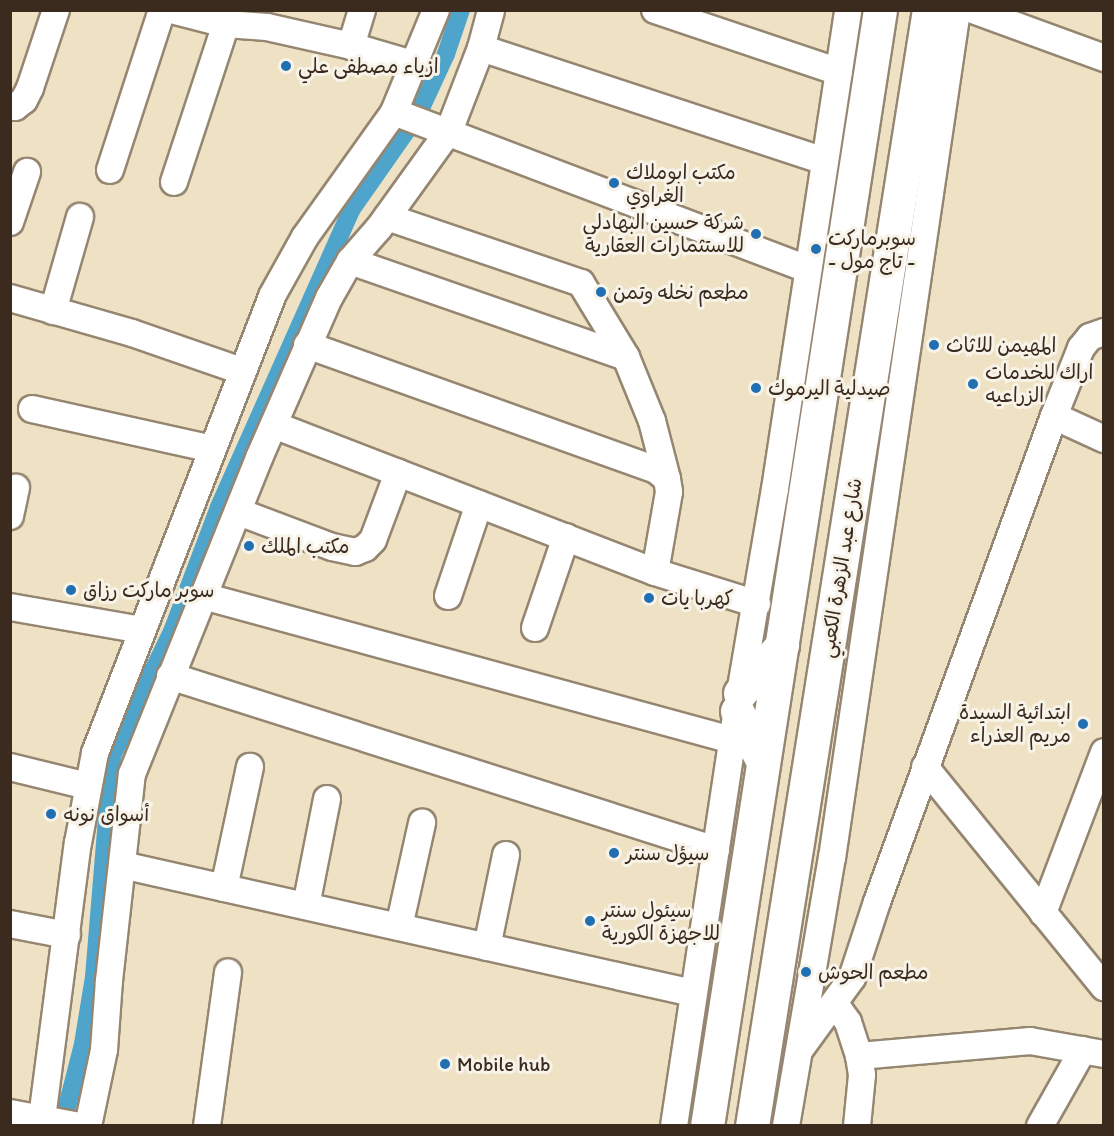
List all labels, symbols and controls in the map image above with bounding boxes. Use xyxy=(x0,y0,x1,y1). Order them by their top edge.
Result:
place label: ازياء مصطفى علي xyxy=(298,54,439,78)
marker: ازياء مصطفى علي xyxy=(279,59,293,73)
place label: مكتب ابوملاك الغراوي xyxy=(626,160,736,207)
marker: مكتب ابوملاك الغراوي xyxy=(607,176,621,190)
place label: شركة حسين البهادلي للاستثمارات العقارية xyxy=(583,210,744,257)
place label: سوبرماركت - تاج مول - xyxy=(828,226,916,273)
marker: شركة حسين البهادلي للاستثمارات العقارية xyxy=(749,227,763,241)
marker: سوبرماركت - تاج مول - xyxy=(809,242,823,256)
place label: مطعم نخله وتمن xyxy=(613,280,749,304)
marker: مطعم نخله وتمن xyxy=(594,285,608,299)
place label: المهيمن للاثاث xyxy=(946,333,1057,357)
marker: المهيمن للاثاث xyxy=(927,338,941,352)
place label: اراك للخدمات الزراعيه xyxy=(985,360,1094,407)
place label: صيدلية اليرموك xyxy=(768,376,891,400)
marker: اراك للخدمات الزراعيه xyxy=(966,377,980,391)
marker: صيدلية اليرموك xyxy=(749,381,763,395)
street label: شارع عبد الزهرة الكعبي xyxy=(815,476,867,660)
place label: مكتب الملك xyxy=(261,534,349,558)
marker: مكتب الملك xyxy=(242,539,256,553)
place label: سوبر ماركت رزاق xyxy=(83,578,214,602)
marker: سوبر ماركت رزاق xyxy=(64,583,78,597)
place label: كهربا يات xyxy=(661,586,734,610)
marker: كهربا يات xyxy=(642,591,656,605)
place label: ابتدائية السيدة مريم العذراء xyxy=(959,700,1071,747)
marker: ابتدائية السيدة مريم العذراء xyxy=(1076,717,1090,731)
place label: أسواق نونه xyxy=(63,802,149,826)
marker: أسواق نونه xyxy=(44,807,58,821)
place label: سيؤل سنتر xyxy=(626,841,709,865)
marker: سيؤل سنتر xyxy=(607,846,621,860)
place label: سيئول سنتر للاجهزة الكورية xyxy=(602,898,720,945)
marker: سيئول سنتر للاجهزة الكورية xyxy=(583,914,597,928)
place label: مطعم الحوش xyxy=(818,960,929,984)
marker: مطعم الحوش xyxy=(799,965,813,979)
place label: Mobile hub xyxy=(457,1052,550,1076)
marker: Mobile hub xyxy=(438,1057,452,1071)

